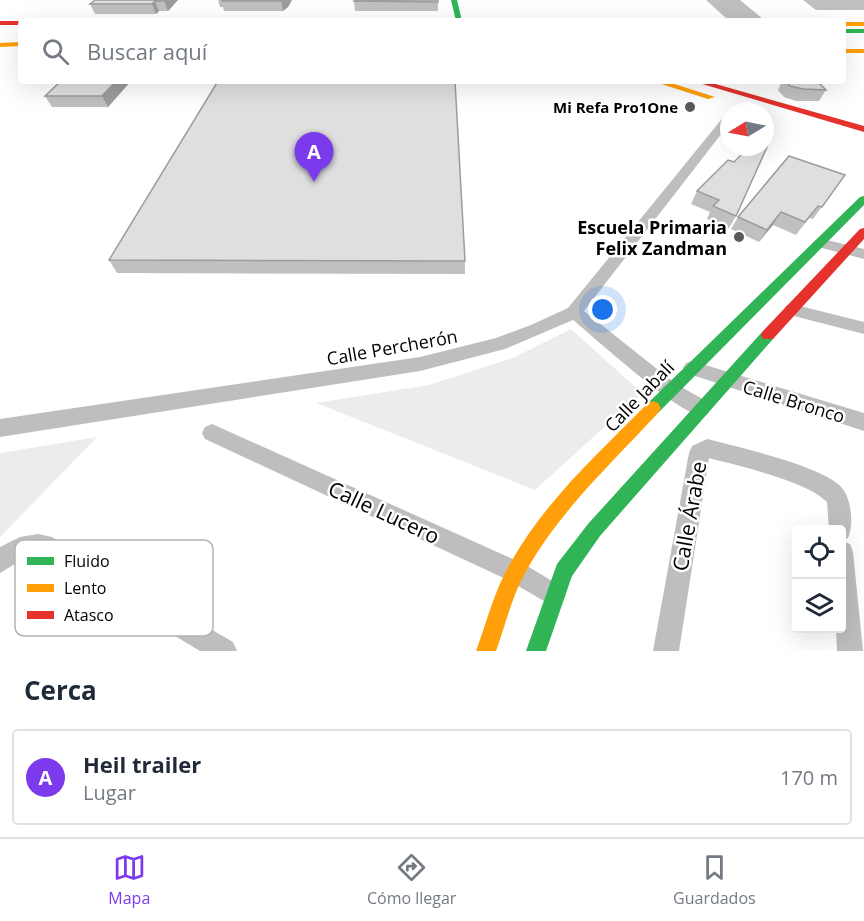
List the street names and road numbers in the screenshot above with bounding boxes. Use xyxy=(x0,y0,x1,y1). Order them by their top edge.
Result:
street label: Calle Percherón xyxy=(325,324,459,370)
street label: Calle Jabalí xyxy=(599,355,679,437)
street label: Calle Bronco xyxy=(740,374,848,428)
street label: Calle Árabe xyxy=(666,459,712,573)
street label: Calle Lucero xyxy=(324,474,444,550)

